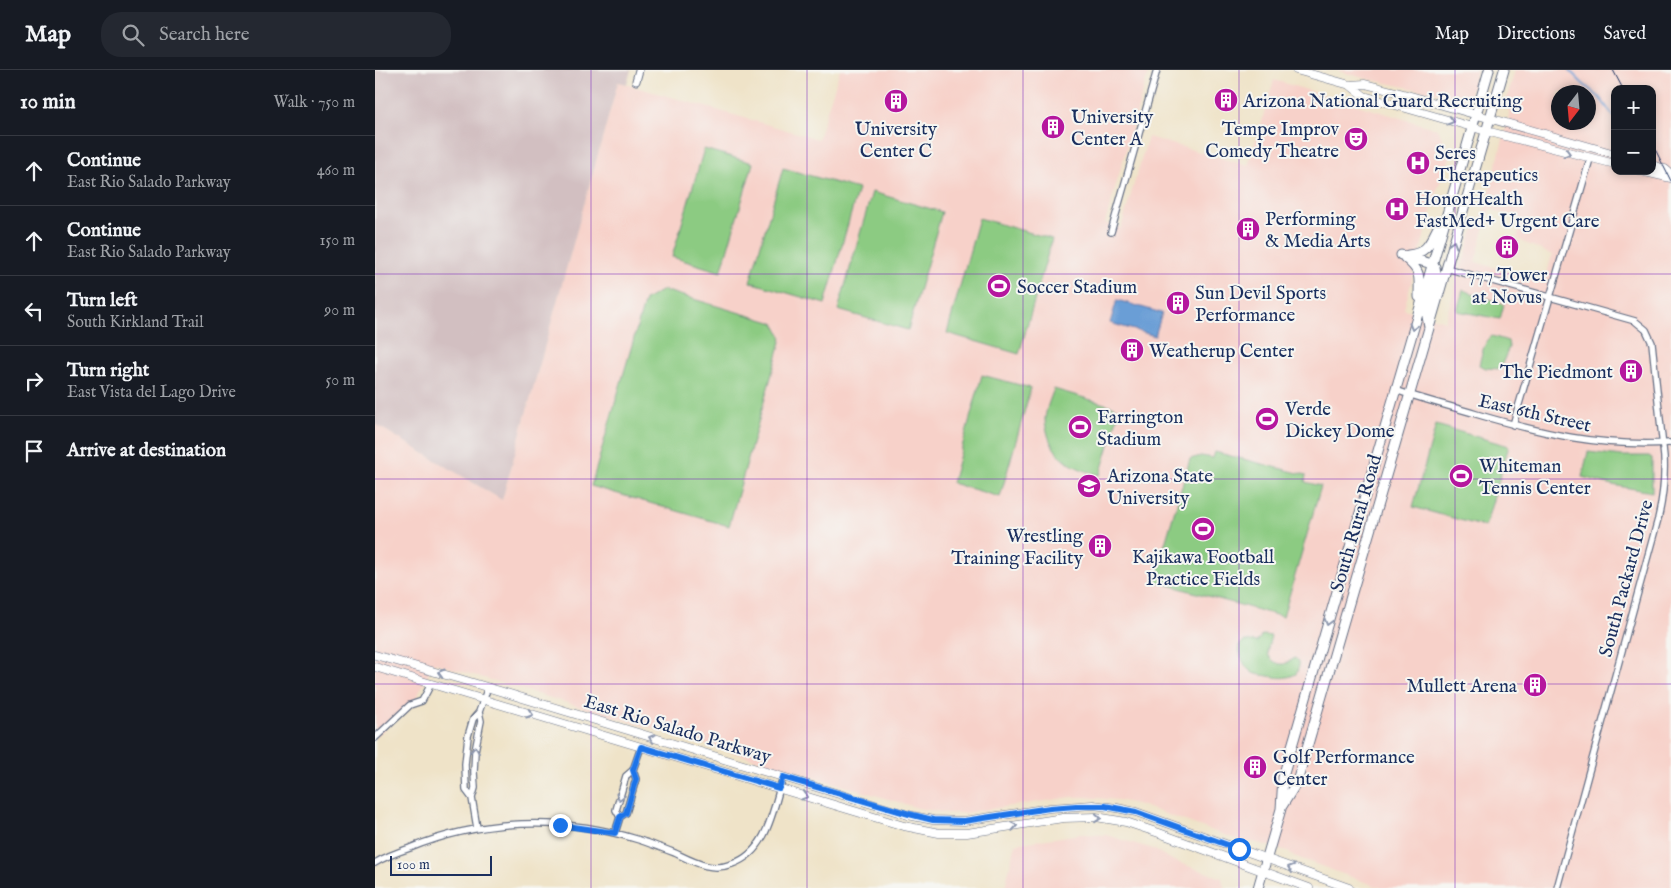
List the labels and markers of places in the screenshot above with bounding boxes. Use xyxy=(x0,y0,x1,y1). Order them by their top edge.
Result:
building icon: Arizona National Guard Recruiting xyxy=(1213,87,1239,113)
building icon: University Center C xyxy=(883,88,909,114)
place label: Arizona National Guard Recruiting xyxy=(1242,90,1523,114)
place label: University Center A xyxy=(1071,106,1154,152)
building icon: University Center A xyxy=(1040,114,1066,140)
place label: University Center C xyxy=(855,118,938,164)
place label: Tempe Improv Comedy Theatre xyxy=(1205,118,1340,164)
theatre icon: Tempe Improv Comedy Theatre xyxy=(1343,126,1369,152)
place label: Seres Therapeutics xyxy=(1435,142,1538,188)
hospital icon: Seres Therapeutics xyxy=(1405,150,1431,176)
place label: HonorHealth FastMed+ Urgent Care xyxy=(1415,188,1600,234)
hospital icon: HonorHealth FastMed+ Urgent Care xyxy=(1384,196,1410,222)
place label: Performing & Media Arts xyxy=(1265,208,1370,254)
building icon: Performing & Media Arts xyxy=(1235,216,1261,242)
building icon: 777 Tower at Novus xyxy=(1494,234,1520,260)
place label: 777 Tower at Novus xyxy=(1466,264,1548,310)
sports icon: Soccer Stadium xyxy=(986,273,1012,299)
place label: Soccer Stadium xyxy=(1017,276,1138,300)
place label: Sun Devil Sports Performance xyxy=(1195,282,1326,328)
building icon: Sun Devil Sports Performance xyxy=(1165,290,1191,316)
building icon: Weatherup Center xyxy=(1119,337,1145,363)
place label: Weatherup Center xyxy=(1149,340,1294,364)
building icon: The Piedmont xyxy=(1618,358,1644,384)
place label: The Piedmont xyxy=(1500,361,1613,385)
place label: Verde Dickey Dome xyxy=(1284,398,1395,444)
place label: Farrington Stadium xyxy=(1097,406,1183,452)
sports icon: Verde Dickey Dome xyxy=(1254,406,1280,432)
sports icon: Farrington Stadium xyxy=(1067,414,1093,440)
place label: Whiteman Tennis Center xyxy=(1479,455,1591,501)
sports icon: Whiteman Tennis Center xyxy=(1448,463,1474,489)
place label: Arizona State University xyxy=(1106,465,1213,511)
school or university icon: Arizona State University xyxy=(1076,473,1102,499)
sports icon: Kajikawa Football Practice Fields xyxy=(1190,516,1216,542)
place label: Wrestling Training Facility xyxy=(951,525,1084,571)
building icon: Wrestling Training Facility xyxy=(1087,533,1113,559)
place label: Kajikawa Football Practice Fields xyxy=(1132,546,1275,592)
building icon: Mullett Arena xyxy=(1522,672,1548,698)
place label: Mullett Arena xyxy=(1406,675,1518,699)
place label: Golf Performance Center xyxy=(1273,746,1415,792)
building icon: Golf Performance Center xyxy=(1242,754,1268,780)

